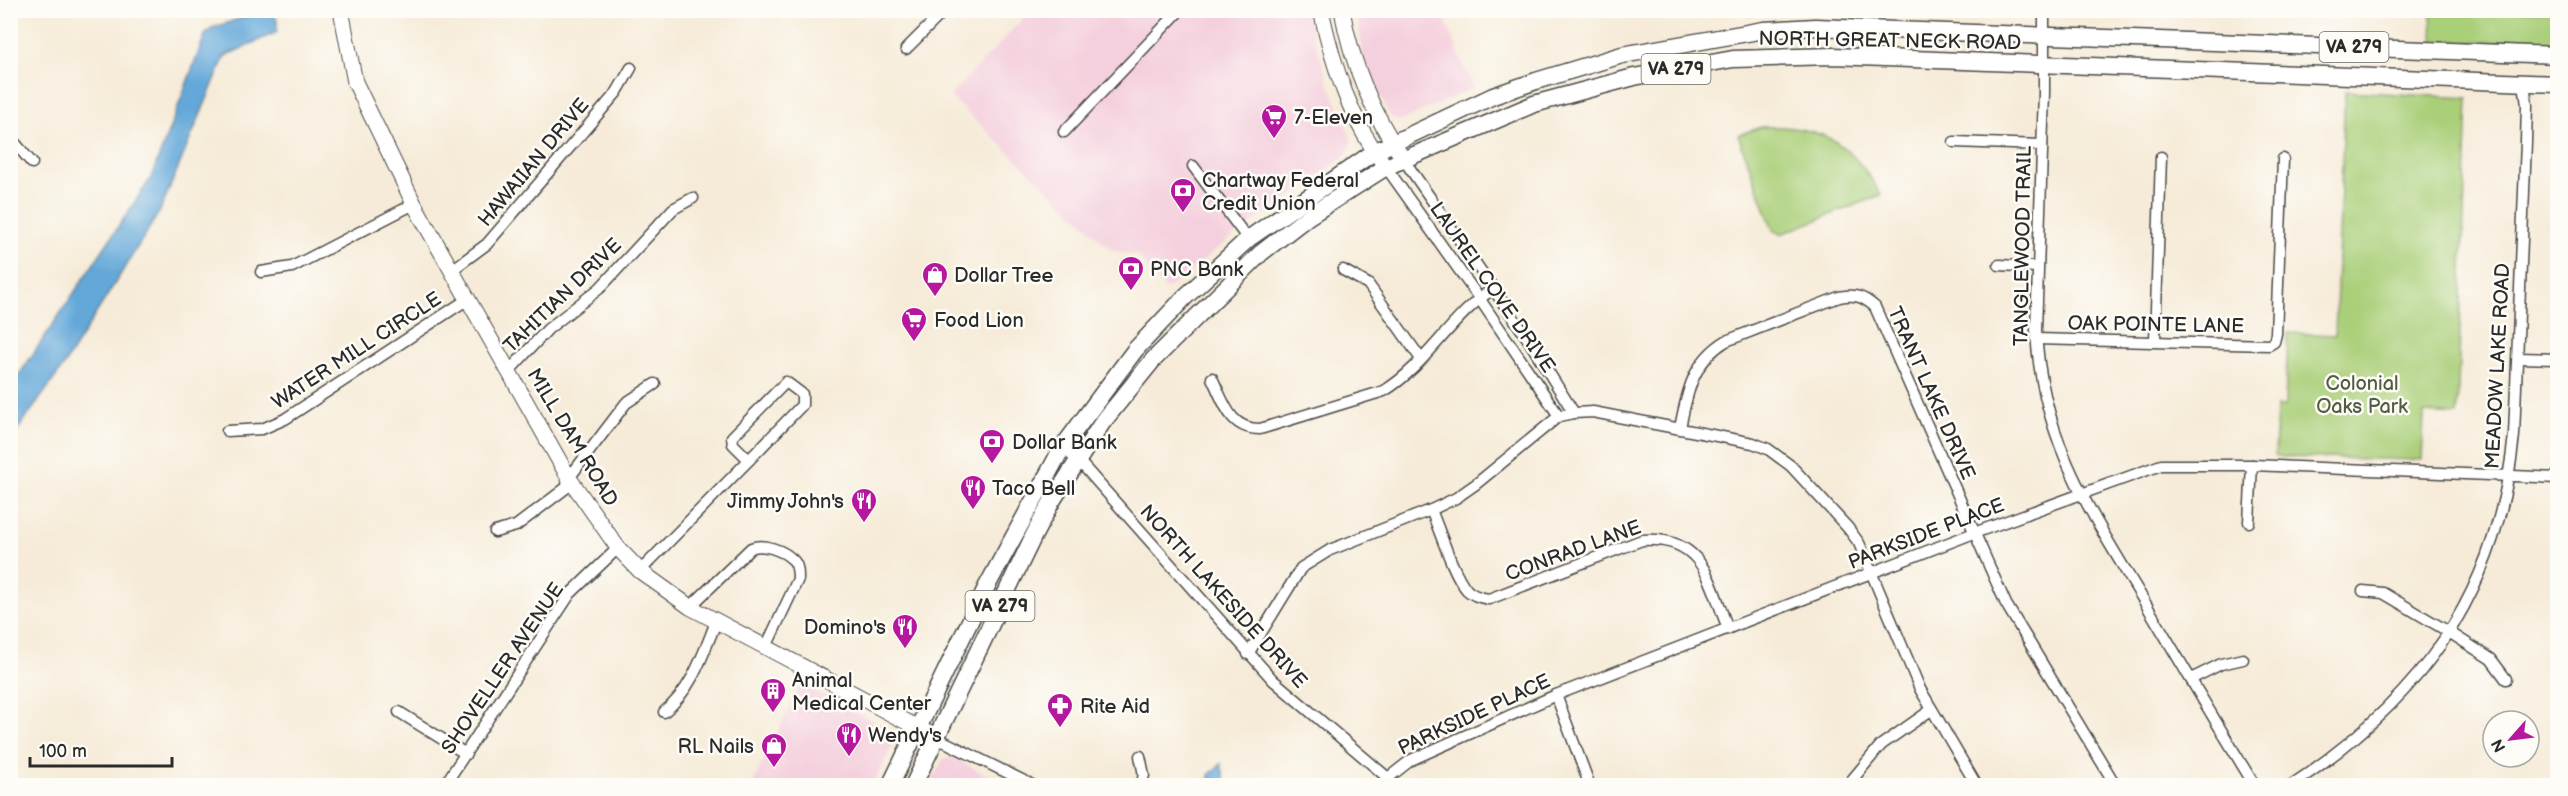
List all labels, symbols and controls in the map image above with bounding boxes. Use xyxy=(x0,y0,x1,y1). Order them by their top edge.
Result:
street label: NORTH GREAT NECK ROAD xyxy=(1758,27,2022,55)
road number: VA 279 xyxy=(2320,32,2388,62)
road number: VA 279 xyxy=(1642,54,1710,84)
street label: HAWAIIAN DRIVE xyxy=(473,94,594,232)
supermarket icon: 7-Eleven xyxy=(1259,102,1289,140)
place label: 7-Eleven xyxy=(1294,106,1373,130)
street label: TANGLEWOOD TRAIL xyxy=(2009,145,2037,346)
place label: Chartway Federal Credit Union xyxy=(1202,169,1359,216)
bank icon: Chartway Federal Credit Union xyxy=(1168,176,1198,214)
street label: LAUREL COVE DRIVE xyxy=(1424,198,1560,377)
street label: TAHITIAN DRIVE xyxy=(499,233,627,358)
bank icon: PNC Bank xyxy=(1116,254,1146,292)
place label: PNC Bank xyxy=(1150,258,1244,282)
shop icon: Dollar Tree xyxy=(920,260,950,298)
street label: MEADOW LAKE ROAD xyxy=(2481,262,2515,470)
place label: Dollar Tree xyxy=(954,264,1053,288)
street label: WATER MILL CIRCLE xyxy=(267,287,446,415)
street label: TRANT LAKE DRIVE xyxy=(1882,303,1980,484)
supermarket icon: Food Lion xyxy=(899,305,929,343)
place label: Food Lion xyxy=(934,309,1024,333)
street label: OAK POINTE LANE xyxy=(2067,311,2245,339)
street label: MILL DAM ROAD xyxy=(522,364,623,511)
park label: Colonial Oaks Park xyxy=(2316,372,2408,419)
bank icon: Dollar Bank xyxy=(977,427,1007,465)
place label: Dollar Bank xyxy=(1012,431,1117,455)
restaurant icon: Taco Bell xyxy=(958,473,988,511)
place label: Taco Bell xyxy=(992,477,1075,501)
restaurant icon: Jimmy John's xyxy=(849,486,879,524)
place label: Jimmy John's xyxy=(727,490,844,514)
street label: PARKSIDE PLACE xyxy=(1845,493,2008,575)
street label: NORTH LAKESIDE DRIVE xyxy=(1135,500,1312,693)
street label: CONRAD LANE xyxy=(1502,515,1645,587)
street label: SHOVELLER AVENUE xyxy=(436,578,569,759)
road number: VA 279 xyxy=(966,591,1034,621)
restaurant icon: Domino's xyxy=(890,612,920,650)
place label: Domino's xyxy=(804,616,886,640)
place label: Animal Medical Center xyxy=(792,669,932,716)
street label: PARKSIDE PLACE xyxy=(1394,669,1554,761)
building icon: Animal Medical Center xyxy=(758,676,788,714)
pharmacy icon: Rite Aid xyxy=(1045,691,1075,729)
place label: Rite Aid xyxy=(1080,695,1150,719)
north arrow xyxy=(2481,709,2541,769)
restaurant icon: Wendy's xyxy=(834,720,864,758)
place label: Wendy's xyxy=(868,724,942,748)
scale bar xyxy=(30,730,172,768)
shop icon: RL Nails xyxy=(759,731,789,769)
place label: RL Nails xyxy=(677,735,754,759)
text: N xyxy=(2488,736,2510,755)
text: 100 m xyxy=(39,741,87,762)

